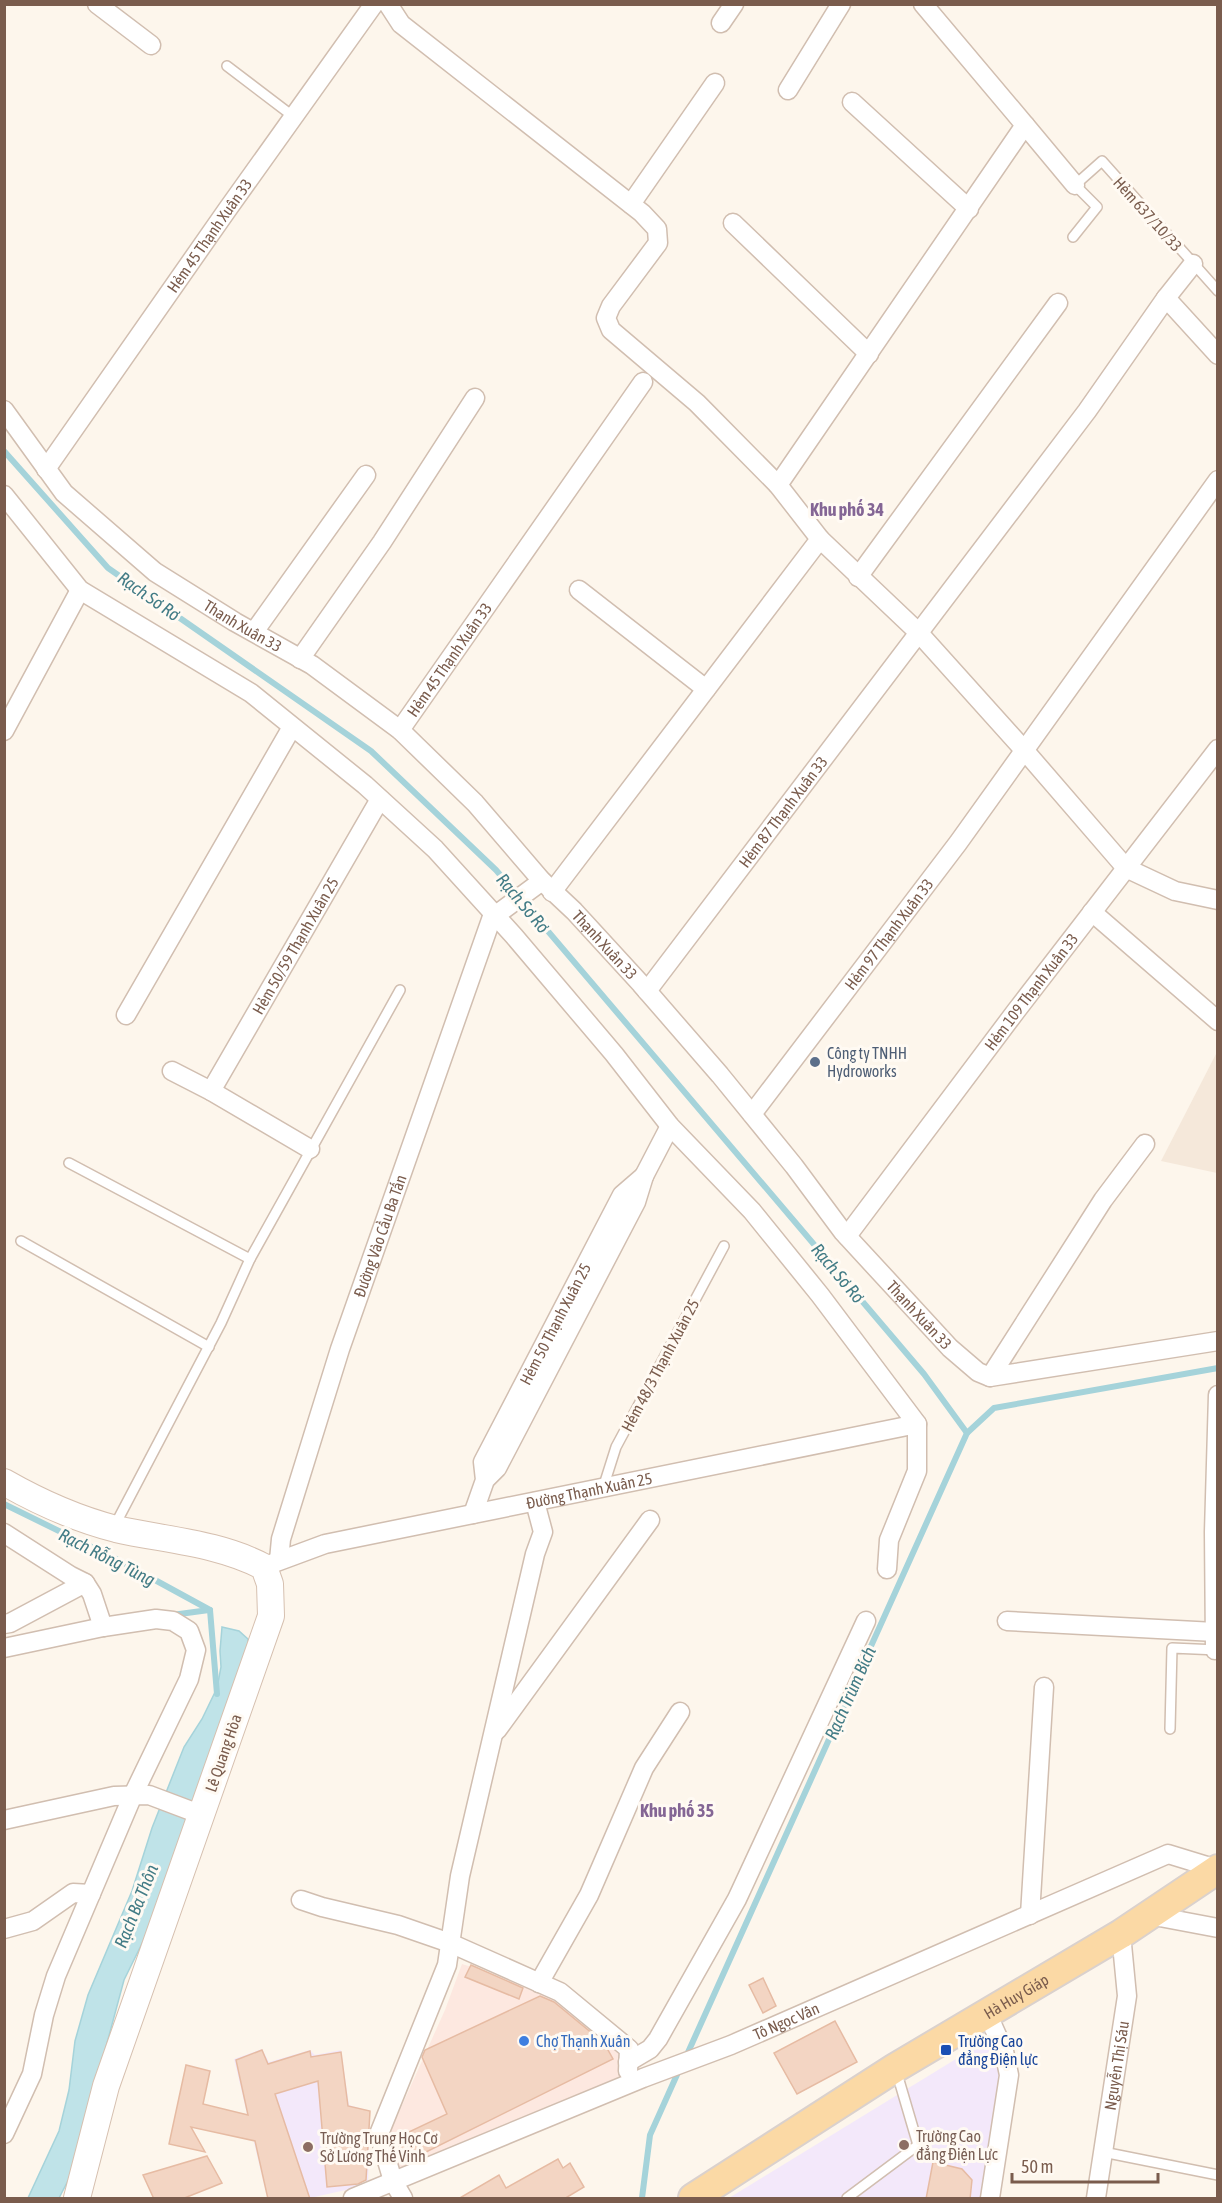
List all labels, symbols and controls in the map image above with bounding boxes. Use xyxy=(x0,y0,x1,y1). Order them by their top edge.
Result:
street label: Hẻm 637/10/33 xyxy=(1110,173,1186,255)
street label: Hẻm 45 Thạnh Xuân 33 xyxy=(163,175,255,296)
district label: Khu phố 34 xyxy=(810,499,884,520)
water label: Rạch Sơ Rơ xyxy=(114,567,184,625)
street label: Thạnh Xuân 33 xyxy=(201,596,285,655)
street label: Hẻm 45 Thạnh Xuân 33 xyxy=(403,599,495,720)
street label: Hẻm 87 Thạnh Xuân 33 xyxy=(735,753,831,871)
water label: Rạch Sơ Rơ xyxy=(492,869,554,937)
street label: Hẻm 50/59 Thạnh Xuân 25 xyxy=(249,874,342,1017)
street label: Hẻm 97 Thạnh Xuân 33 xyxy=(841,875,937,993)
street label: Thạnh Xuân 33 xyxy=(569,907,641,983)
street label: Hẻm 109 Thạnh Xuân 33 xyxy=(981,930,1082,1054)
place label: Công ty TNHH Hydroworks xyxy=(827,1044,907,1081)
marker: Công ty TNHH Hydroworks xyxy=(808,1055,822,1069)
street label: Đường Vào Cầu Ba Tấn xyxy=(350,1172,410,1299)
water label: Rạch Sơ Rơ xyxy=(807,1239,869,1307)
street label: Hẻm 50 Thạnh Xuân 25 xyxy=(516,1260,594,1388)
street label: Thạnh Xuân 33 xyxy=(883,1277,956,1353)
street label: Hẻm 48/3 Thạnh Xuân 25 xyxy=(617,1296,703,1434)
street label: Đường Thạnh Xuân 25 xyxy=(524,1469,654,1512)
water label: Rạch Rỗng Tùng xyxy=(55,1524,159,1590)
water label: Rạch Trùm Bích xyxy=(820,1643,880,1743)
street label: Lê Quang Hòa xyxy=(201,1712,246,1795)
district label: Khu phố 35 xyxy=(640,1800,714,1821)
water label: Rạch Ba Thôn xyxy=(110,1861,162,1951)
street label: Hà Huy Giáp xyxy=(981,1970,1052,2022)
street label: Tô Ngọc Vân xyxy=(750,1999,822,2043)
street label: Nguyễn Thị Sáu xyxy=(1101,2020,1132,2111)
place label: Chợ Thạnh Xuân xyxy=(536,2032,630,2050)
place label: Trường Cao đẳng Điện lực xyxy=(958,2032,1038,2069)
marker: Chợ Thạnh Xuân xyxy=(517,2034,531,2048)
marker: Trường Cao đẳng Điện lực xyxy=(939,2043,953,2057)
place label: Trường Cao đẳng Điện Lực xyxy=(916,2127,998,2164)
place label: Trường Trung Học Cơ Sở Lương Thế Vinh xyxy=(320,2129,438,2166)
marker: Trường Cao đẳng Điện Lực xyxy=(897,2138,911,2152)
marker: Trường Trung Học Cơ Sở Lương Thế Vinh xyxy=(301,2140,315,2154)
scale bar xyxy=(1012,2146,1158,2184)
text: 50 m xyxy=(1021,2156,1053,2177)

